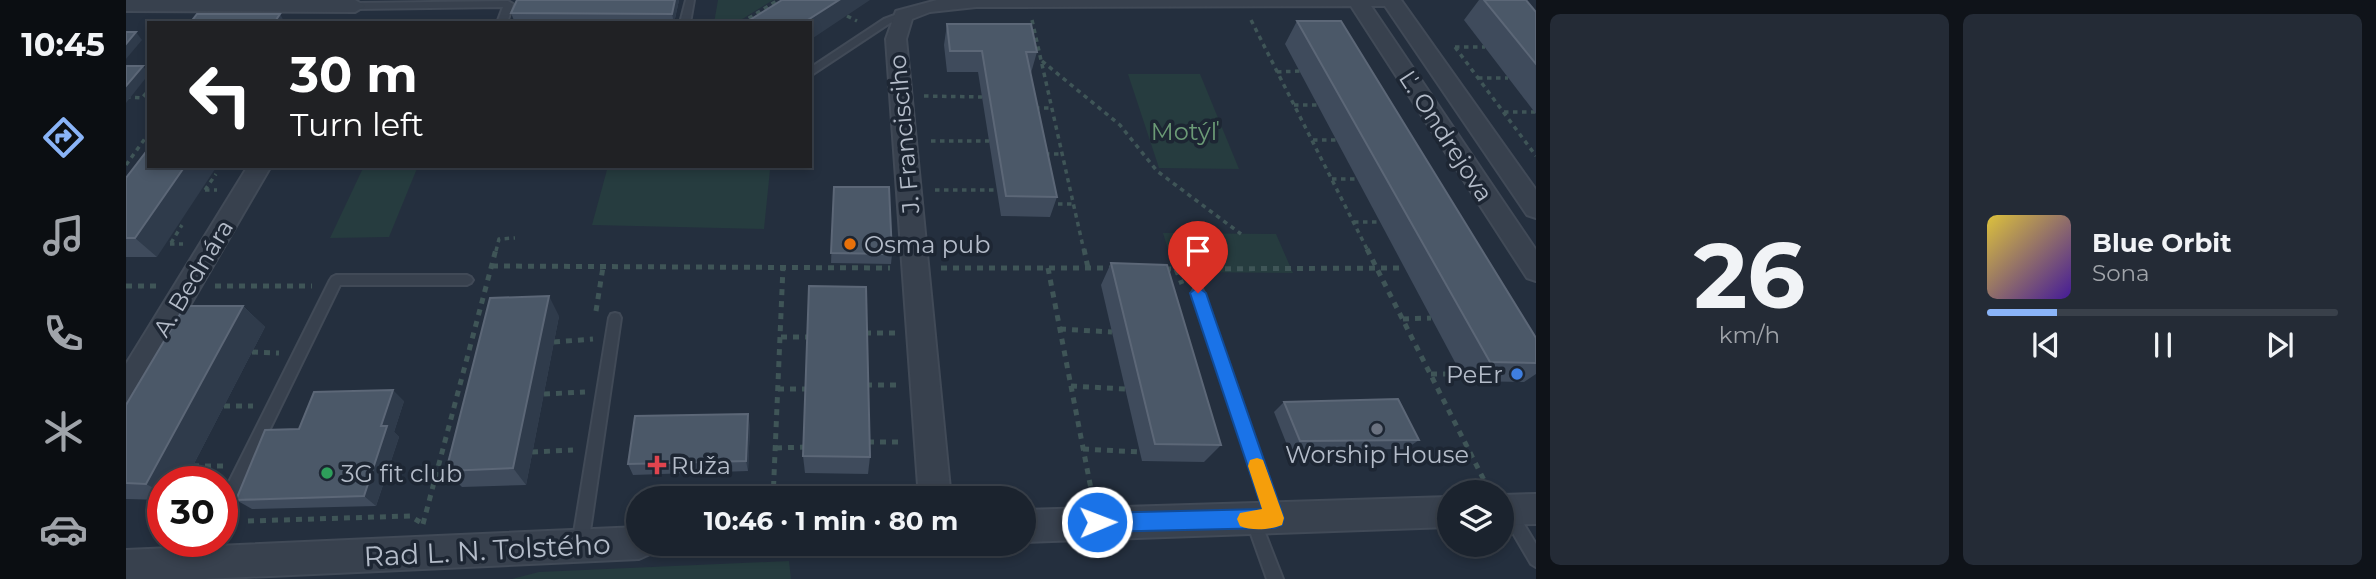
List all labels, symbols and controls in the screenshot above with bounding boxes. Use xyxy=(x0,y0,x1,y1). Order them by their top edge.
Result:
text: 10:45 xyxy=(21,25,105,64)
text: 30 m xyxy=(290,45,418,104)
icon: left xyxy=(175,49,266,140)
street label: J. Francisciho xyxy=(883,53,925,216)
street label: Ľ. Ondrejova xyxy=(1393,65,1499,207)
text: Turn left xyxy=(290,105,424,144)
icon: directions xyxy=(39,113,88,162)
park label: Motýľ xyxy=(1151,117,1219,146)
icon: music xyxy=(39,211,88,260)
street label: A. Bednára xyxy=(147,214,239,342)
text: 26 xyxy=(1694,220,1805,331)
pin xyxy=(1168,221,1228,293)
text: Blue Orbit xyxy=(2092,227,2231,259)
place label: Osma pub xyxy=(864,230,990,259)
icon: arrive xyxy=(1179,232,1217,270)
marker: Osma pub xyxy=(842,236,858,252)
text: Sona xyxy=(2092,259,2150,287)
icon: phone xyxy=(39,309,88,358)
text: km/h xyxy=(1719,321,1780,349)
icon: previous xyxy=(2027,326,2065,364)
icon: pause xyxy=(2144,326,2182,364)
icon: next xyxy=(2261,326,2299,364)
place label: PeEr xyxy=(1446,360,1503,389)
marker: PeEr xyxy=(1509,366,1525,382)
icon: climate xyxy=(39,407,88,456)
marker: Worship House xyxy=(1369,421,1385,437)
place label: Worship House xyxy=(1285,440,1469,469)
place label: Ruža xyxy=(671,451,731,480)
marker: Ruža xyxy=(649,457,665,473)
place label: 3G fit club xyxy=(341,459,462,488)
marker: 3G fit club xyxy=(319,465,335,481)
speed limit sign: 30 xyxy=(147,466,238,557)
map controls xyxy=(1437,480,1514,557)
button: layers xyxy=(1437,480,1514,557)
position arrow xyxy=(1060,485,1134,559)
icon: car xyxy=(39,505,88,554)
text: 10:46 · 1 min · 80 m xyxy=(704,505,958,537)
street label: Rad L. N. Tolstého xyxy=(363,527,611,573)

